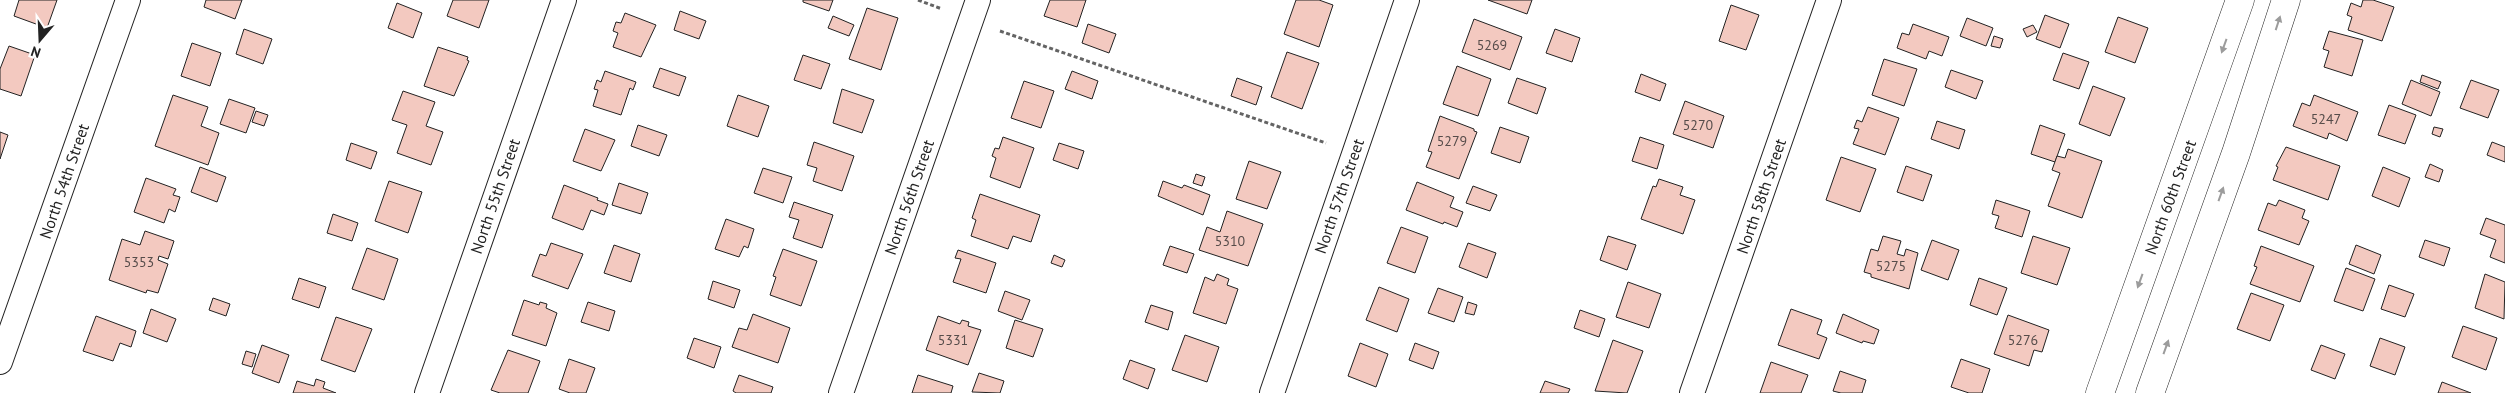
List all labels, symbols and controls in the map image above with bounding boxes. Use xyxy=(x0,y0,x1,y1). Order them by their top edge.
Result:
north arrow xyxy=(15,15,65,65)
one-way arrow xyxy=(2275,16,2282,31)
house number: 5269 xyxy=(1477,36,1507,54)
one-way arrow xyxy=(2220,39,2228,54)
text: N xyxy=(28,42,43,62)
house number: 5247 xyxy=(2311,110,2341,128)
house number: 5270 xyxy=(1683,116,1714,134)
street label: North 54th Street xyxy=(35,120,93,241)
house number: 5279 xyxy=(1437,132,1467,150)
street label: North 55th Street xyxy=(466,135,524,256)
street label: North 57th Street xyxy=(1310,135,1368,256)
street label: North 58th Street xyxy=(1732,135,1790,256)
street label: North 56th Street xyxy=(880,136,938,257)
street label: North 60th Street xyxy=(2140,136,2200,257)
one-way arrow xyxy=(2217,186,2225,201)
house number: 5310 xyxy=(1215,232,1246,250)
house number: 5353 xyxy=(124,253,154,271)
house number: 5275 xyxy=(1876,257,1906,275)
one-way arrow xyxy=(2136,274,2143,289)
house number: 5331 xyxy=(938,331,968,349)
house number: 5276 xyxy=(2008,331,2038,349)
one-way arrow xyxy=(2162,339,2170,354)

